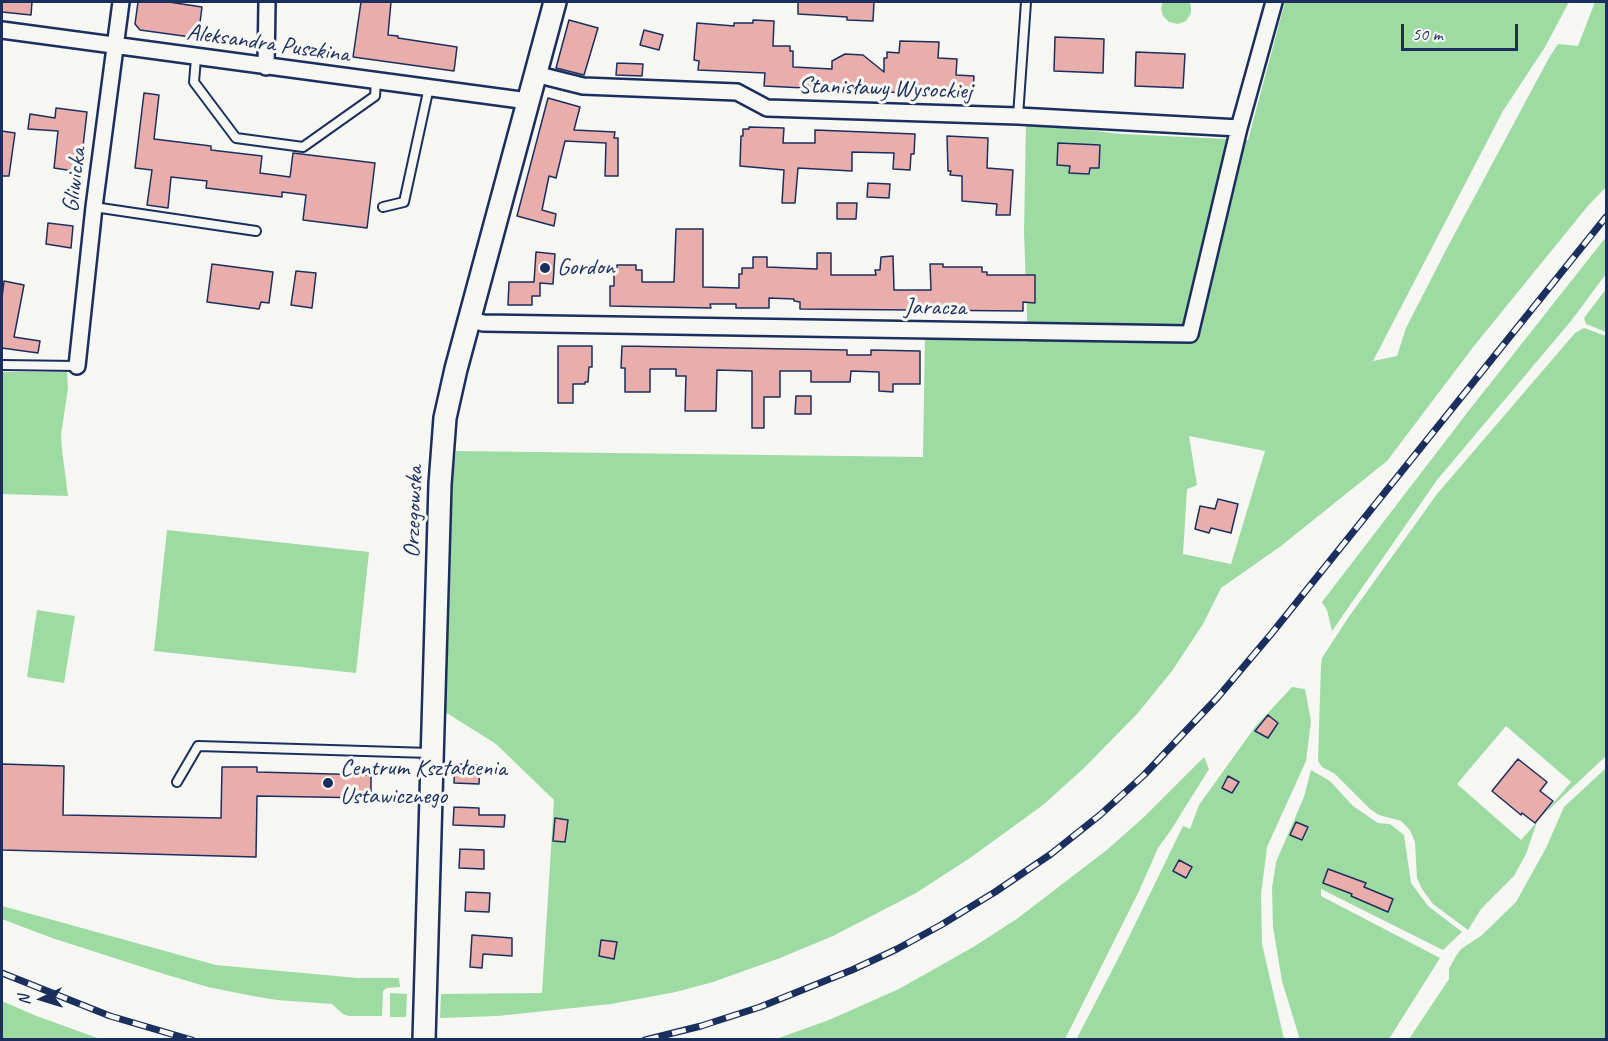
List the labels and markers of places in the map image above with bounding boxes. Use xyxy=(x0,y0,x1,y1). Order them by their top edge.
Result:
place label: Gordon xyxy=(557,254,615,282)
marker: Gordon xyxy=(538,261,552,275)
place label: Centrum Kształcenia Ustawicznego xyxy=(340,755,507,811)
marker: Centrum Kształcenia Ustawicznego xyxy=(321,776,335,790)

